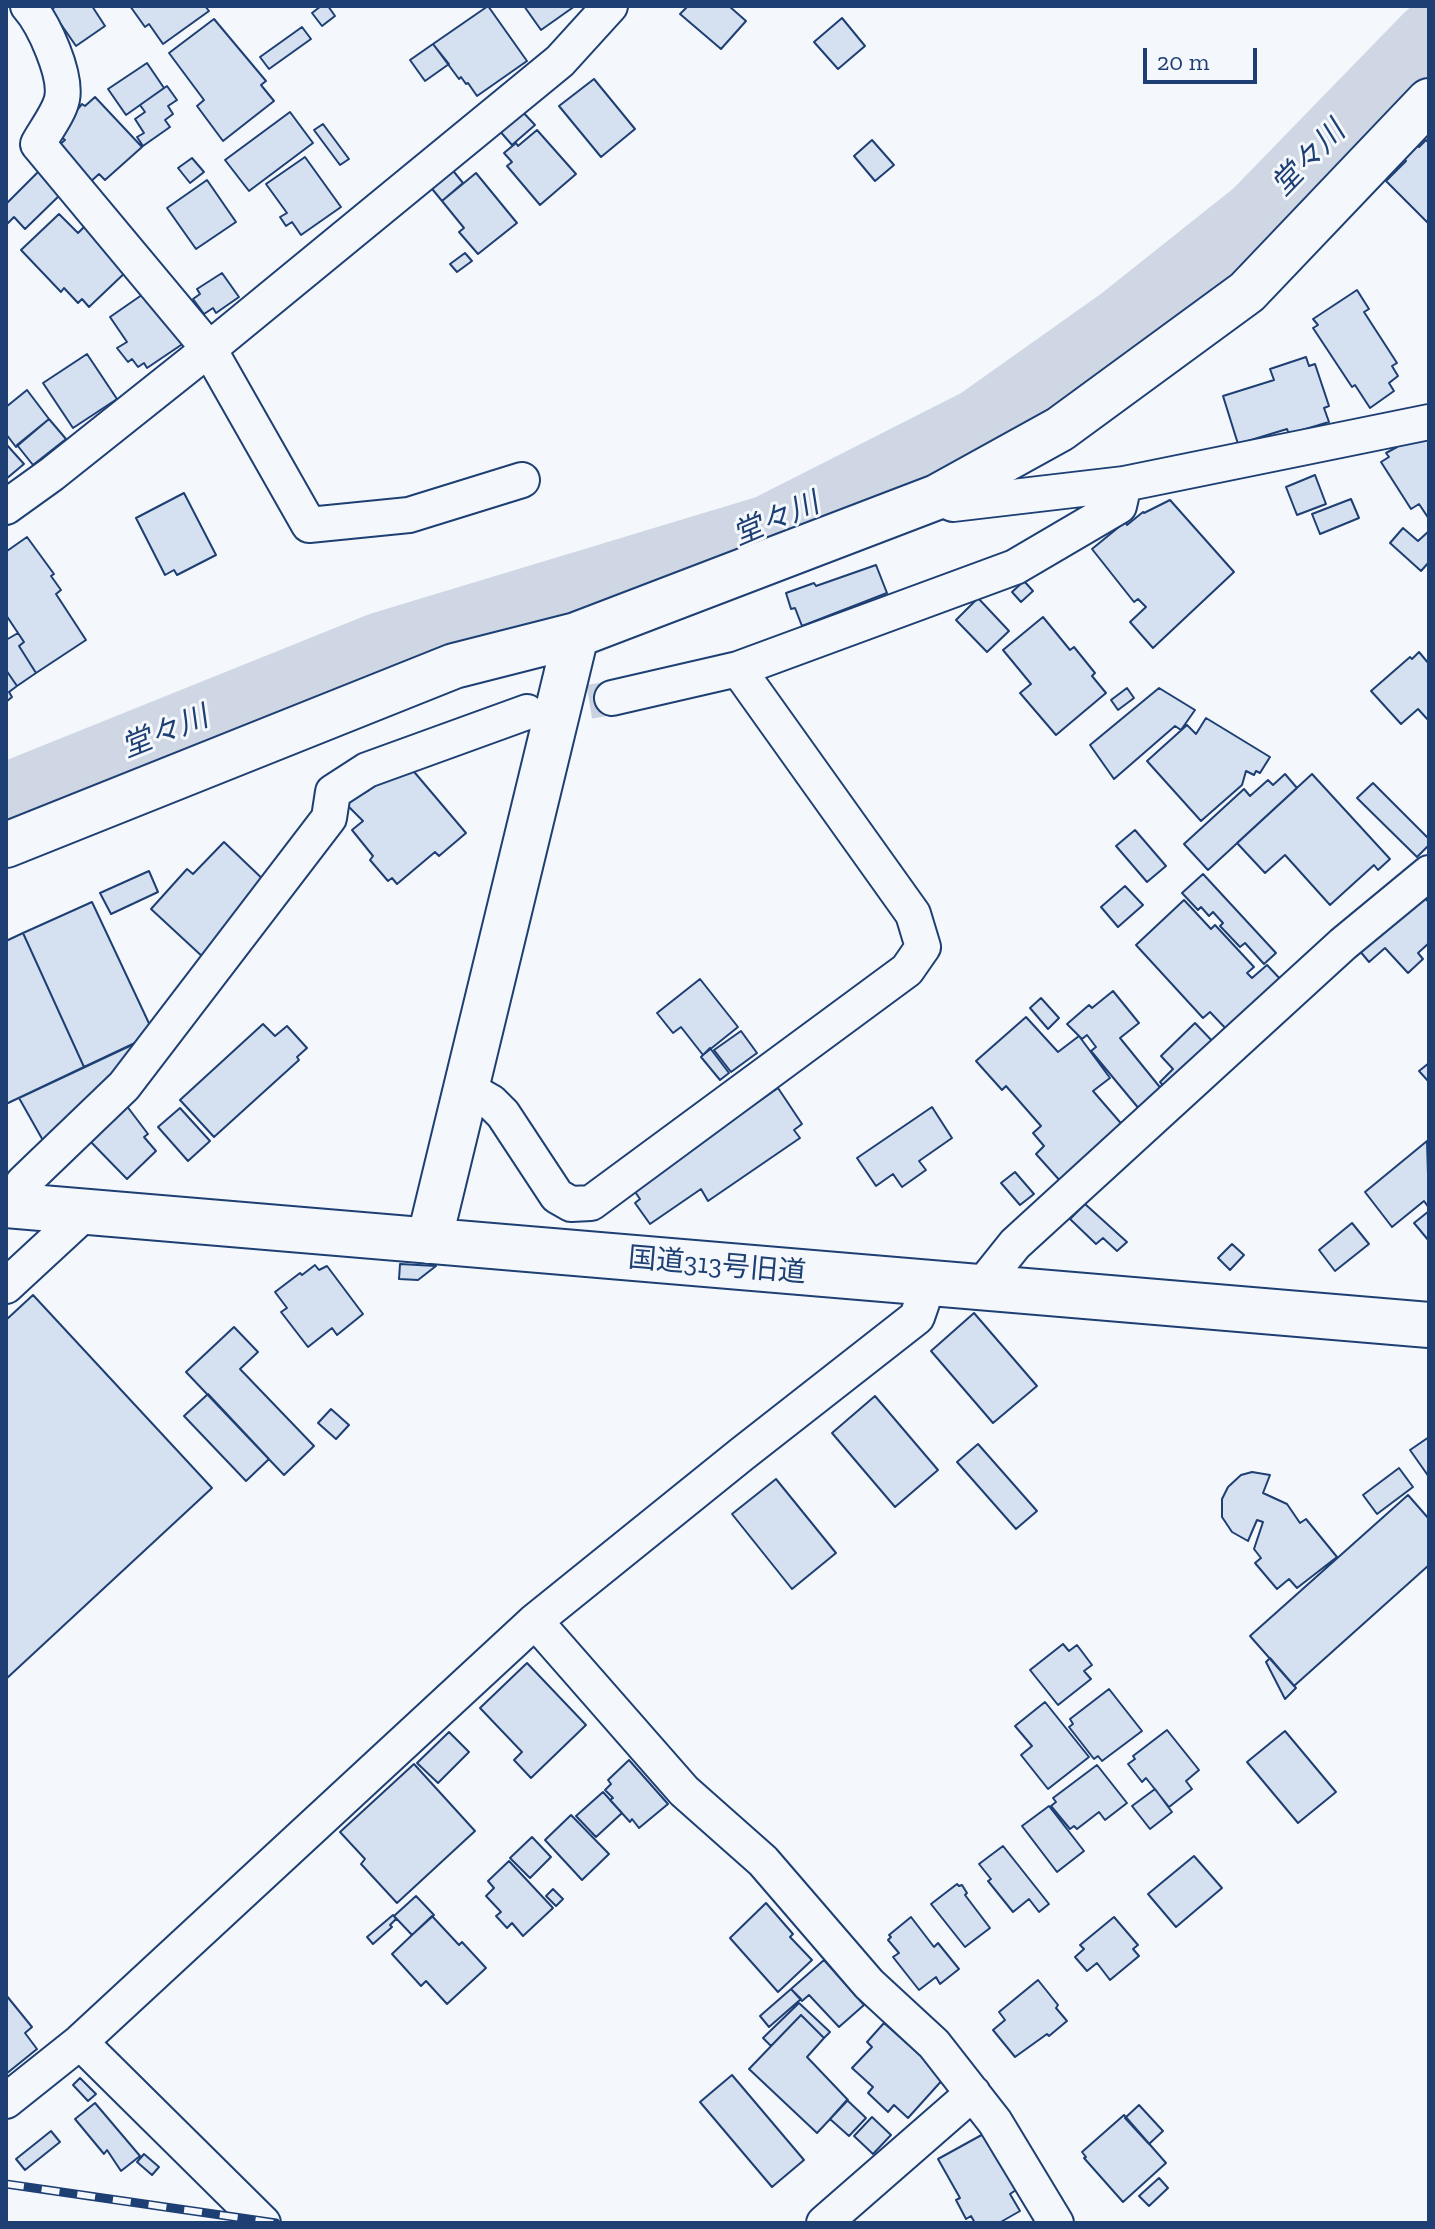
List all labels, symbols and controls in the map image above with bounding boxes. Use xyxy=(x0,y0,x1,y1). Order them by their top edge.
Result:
scale bar xyxy=(1147,32,1261,82)
text: 20 m xyxy=(1157,47,1209,76)
water label: 堂々川 xyxy=(1265,114,1353,204)
water label: 堂々川 xyxy=(728,486,824,554)
water label: 堂々川 xyxy=(117,699,213,767)
street label: 国道313号旧道 xyxy=(627,1241,807,1291)

